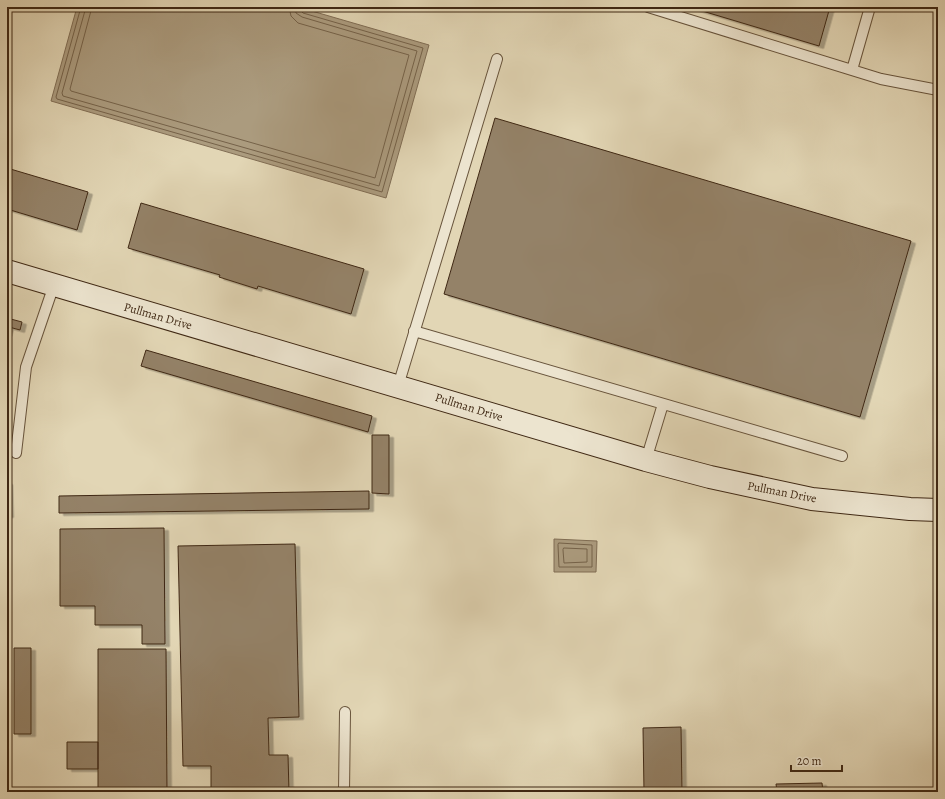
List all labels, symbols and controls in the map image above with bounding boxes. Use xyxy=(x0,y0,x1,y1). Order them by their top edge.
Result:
street label: Pullman Drive xyxy=(122,299,194,333)
street label: Pullman Drive xyxy=(433,389,505,425)
street label: Pullman Drive xyxy=(746,477,818,507)
scale bar xyxy=(791,747,842,773)
text: 20 m xyxy=(797,753,821,769)

